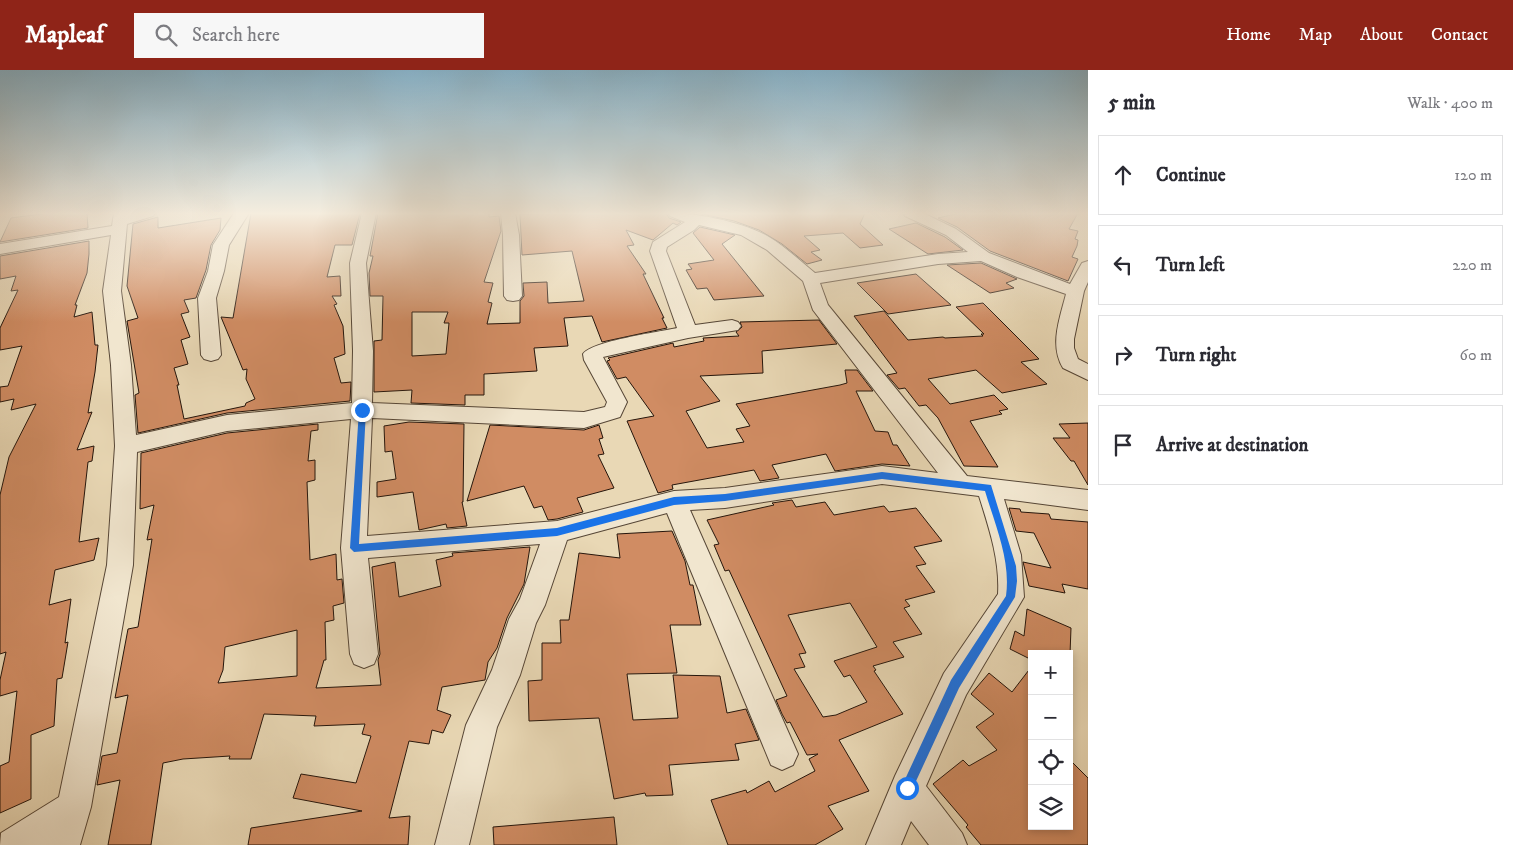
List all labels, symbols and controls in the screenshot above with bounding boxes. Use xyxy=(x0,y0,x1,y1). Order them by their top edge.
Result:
search box xyxy=(134,13,484,58)
text: Mapleaf xyxy=(25,20,104,50)
icon: search xyxy=(152,21,180,49)
text: Search here xyxy=(192,24,280,47)
text: Home xyxy=(1226,24,1271,46)
text: Map xyxy=(1299,24,1332,46)
text: About xyxy=(1360,24,1403,46)
text: Contact xyxy=(1431,24,1488,46)
text: 5 min xyxy=(1108,90,1155,116)
text: Walk · 400 m xyxy=(1407,93,1493,113)
icon: ahead xyxy=(1109,161,1137,189)
text: Continue xyxy=(1156,164,1226,187)
text: 120 m xyxy=(1454,165,1492,185)
icon: left xyxy=(1109,251,1137,279)
text: Turn left xyxy=(1156,254,1225,277)
text: 220 m xyxy=(1452,255,1492,275)
icon: right xyxy=(1109,341,1137,369)
text: Turn right xyxy=(1156,344,1236,367)
text: 60 m xyxy=(1460,345,1492,365)
route end xyxy=(351,399,374,422)
icon: arrive xyxy=(1109,431,1137,459)
text: Arrive at destination xyxy=(1156,434,1308,457)
map controls xyxy=(1028,650,1073,830)
button: + xyxy=(1028,650,1073,695)
button: − xyxy=(1028,695,1073,740)
button: locate xyxy=(1028,740,1073,785)
route start xyxy=(896,777,919,800)
button: layers xyxy=(1028,785,1073,830)

